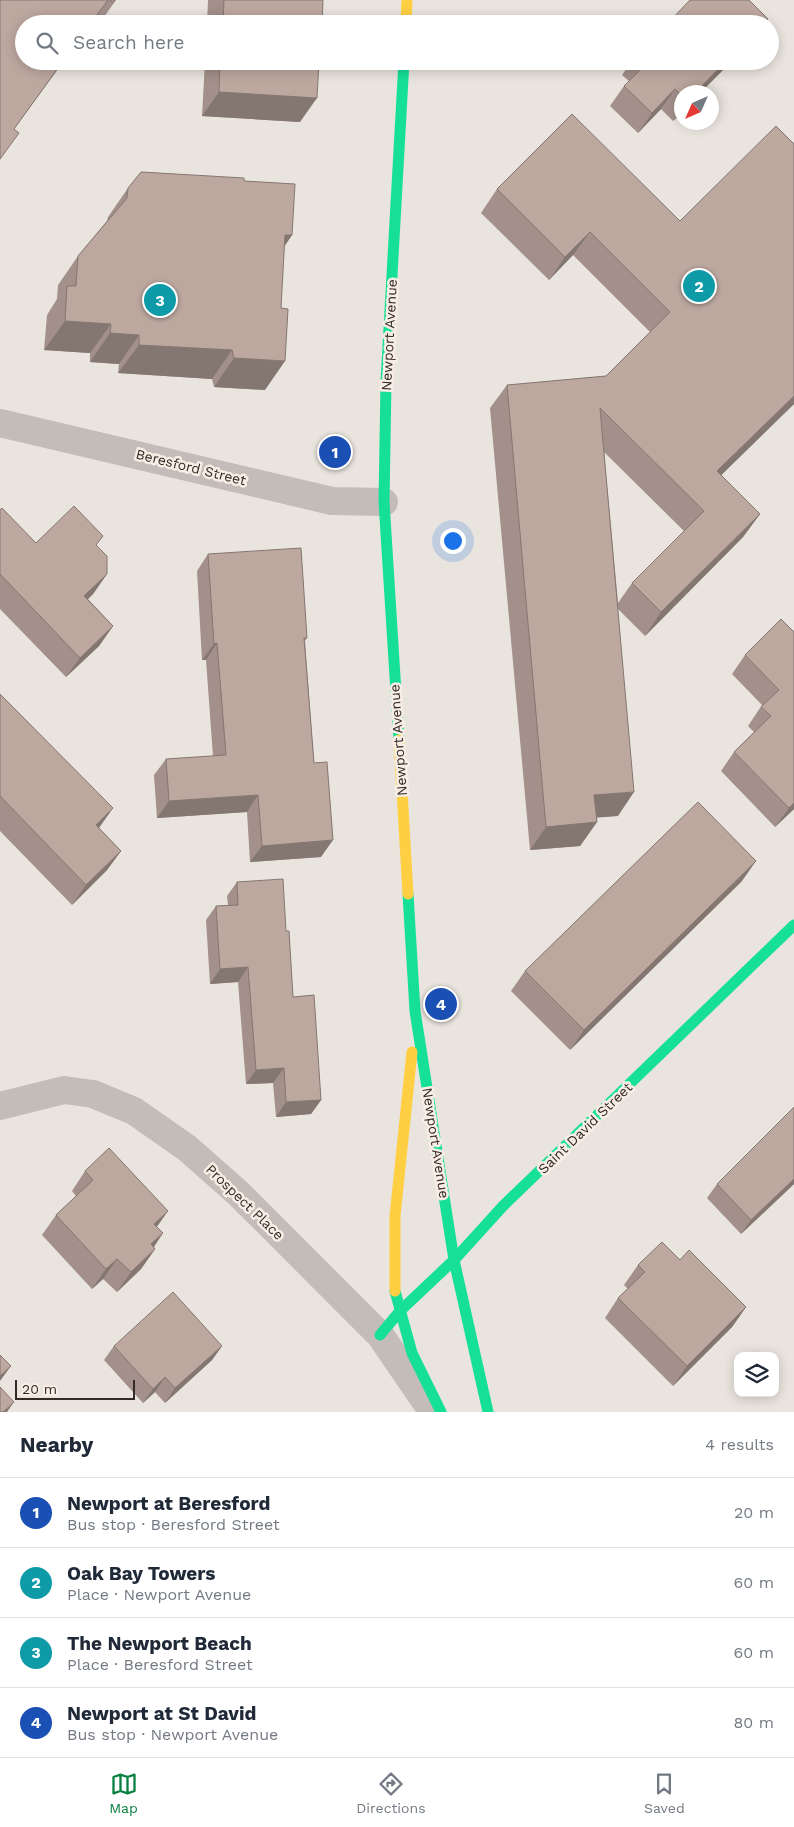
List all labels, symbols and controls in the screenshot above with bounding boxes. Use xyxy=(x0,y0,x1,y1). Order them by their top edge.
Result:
search box xyxy=(15,15,779,70)
icon: search xyxy=(33,29,61,57)
text: Search here xyxy=(73,31,184,54)
north arrow xyxy=(674,85,719,130)
pin: 2 xyxy=(683,267,715,305)
street label: Newport Avenue xyxy=(378,279,400,391)
pin: 3 xyxy=(144,281,176,319)
pin: 1 xyxy=(319,433,351,471)
street label: Beresford Street xyxy=(134,446,248,488)
your location xyxy=(440,528,466,554)
street label: Newport Avenue xyxy=(386,684,410,796)
pin: 4 xyxy=(425,985,457,1023)
street label: Saint David Street xyxy=(535,1079,635,1177)
street label: Newport Avenue xyxy=(419,1087,453,1199)
street label: Prospect Place xyxy=(203,1161,287,1243)
map controls xyxy=(734,1352,779,1397)
button: layers xyxy=(734,1352,779,1397)
scale bar xyxy=(15,1377,135,1400)
text: 20 m xyxy=(22,1381,57,1397)
text: Nearby xyxy=(20,1432,93,1457)
text: 4 results xyxy=(705,1435,774,1454)
text: Newport at Beresford xyxy=(67,1492,270,1515)
text: 1 xyxy=(33,1503,39,1522)
text: 20 m xyxy=(734,1503,774,1522)
text: Bus stop · Beresford Street xyxy=(67,1515,280,1534)
text: Oak Bay Towers xyxy=(67,1562,215,1585)
text: 2 xyxy=(31,1573,41,1592)
text: 60 m xyxy=(734,1573,774,1592)
text: Place · Newport Avenue xyxy=(67,1585,251,1604)
text: The Newport Beach xyxy=(67,1632,252,1655)
text: 3 xyxy=(31,1643,41,1662)
text: 60 m xyxy=(734,1643,774,1662)
text: Place · Beresford Street xyxy=(67,1655,253,1674)
text: Newport at St David xyxy=(67,1702,256,1725)
text: 4 xyxy=(31,1713,41,1732)
text: 80 m xyxy=(733,1713,774,1732)
text: Bus stop · Newport Avenue xyxy=(67,1725,278,1744)
tab: Map xyxy=(109,1770,138,1816)
tab: Directions xyxy=(356,1770,426,1816)
tab: Saved xyxy=(644,1770,685,1816)

